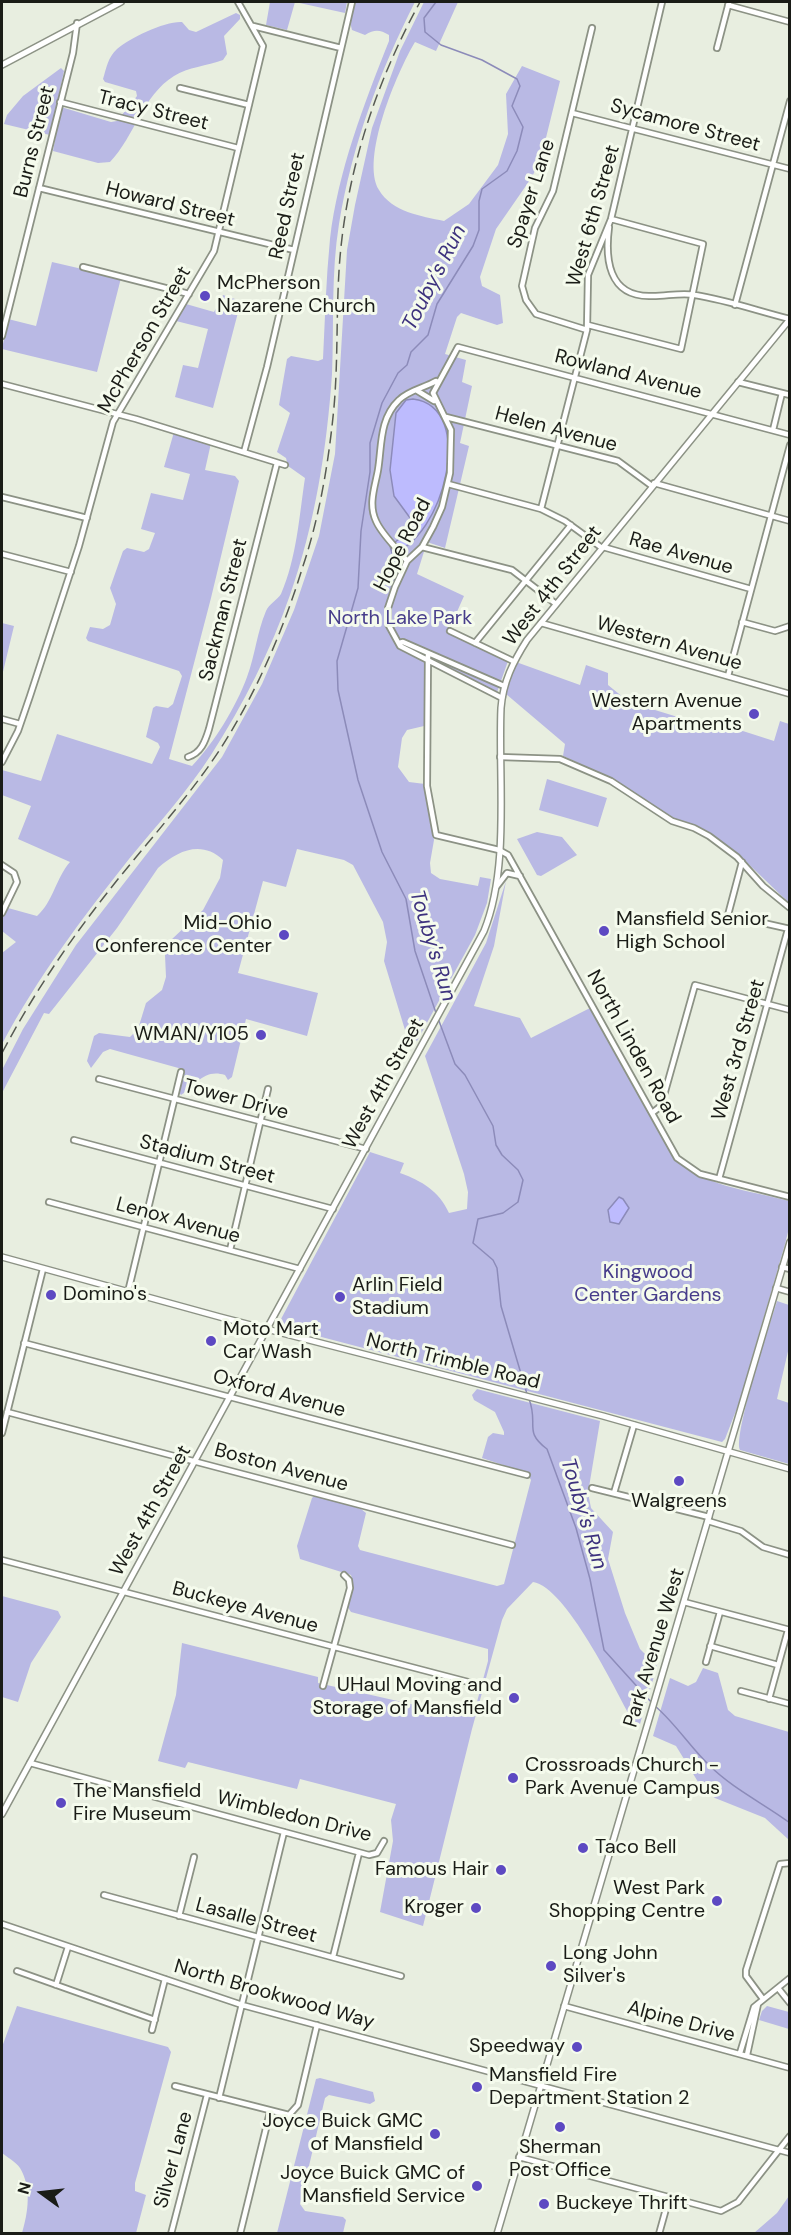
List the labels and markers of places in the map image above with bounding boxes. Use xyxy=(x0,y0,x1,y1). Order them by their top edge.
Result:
place label: McPherson Nazarene Church xyxy=(217,272,376,319)
marker: McPherson Nazarene Church xyxy=(198,289,212,303)
place label: Western Avenue Apartments xyxy=(592,690,742,737)
marker: Western Avenue Apartments xyxy=(747,707,761,721)
place label: Mansfield Senior High School xyxy=(616,908,769,955)
place label: Mid-Ohio Conference Center xyxy=(95,912,272,959)
marker: Mansfield Senior High School xyxy=(597,924,611,938)
marker: Mid-Ohio Conference Center xyxy=(277,928,291,942)
place label: WMAN/Y105 xyxy=(134,1023,249,1047)
marker: WMAN/Y105 xyxy=(254,1028,268,1042)
place label: Arlin Field Stadium xyxy=(352,1274,443,1321)
place label: Domino's xyxy=(63,1283,147,1307)
marker: Domino's xyxy=(44,1288,58,1302)
marker: Arlin Field Stadium xyxy=(333,1290,347,1304)
place label: Moto Mart Car Wash xyxy=(223,1318,319,1365)
marker: Moto Mart Car Wash xyxy=(204,1334,218,1348)
marker: Walgreens xyxy=(672,1474,686,1488)
place label: Walgreens xyxy=(631,1490,727,1514)
place label: UHaul Moving and Storage of Mansfield xyxy=(312,1674,502,1721)
marker: UHaul Moving and Storage of Mansfield xyxy=(507,1691,521,1705)
place label: Crossroads Church - Park Avenue Campus xyxy=(525,1754,720,1801)
marker: Crossroads Church - Park Avenue Campus xyxy=(506,1771,520,1785)
place label: The Mansfield Fire Museum xyxy=(73,1780,201,1827)
marker: The Mansfield Fire Museum xyxy=(54,1796,68,1810)
place label: Taco Bell xyxy=(595,1836,677,1860)
marker: Taco Bell xyxy=(576,1841,590,1855)
place label: Famous Hair xyxy=(375,1858,489,1882)
marker: Famous Hair xyxy=(494,1863,508,1877)
place label: West Park Shopping Centre xyxy=(549,1877,705,1924)
marker: West Park Shopping Centre xyxy=(710,1894,724,1908)
place label: Kroger xyxy=(404,1896,464,1920)
marker: Kroger xyxy=(469,1901,483,1915)
place label: Long John Silver's xyxy=(563,1942,658,1989)
marker: Long John Silver's xyxy=(544,1959,558,1973)
place label: Speedway xyxy=(469,2035,565,2059)
marker: Speedway xyxy=(570,2040,584,2054)
place label: Mansfield Fire Department Station 2 xyxy=(489,2064,689,2111)
marker: Mansfield Fire Department Station 2 xyxy=(470,2080,484,2094)
place label: Joyce Buick GMC of Mansfield xyxy=(262,2110,423,2157)
marker: Sherman Post Office xyxy=(553,2120,567,2134)
marker: Joyce Buick GMC of Mansfield xyxy=(428,2127,442,2141)
place label: Sherman Post Office xyxy=(509,2136,611,2183)
place label: Joyce Buick GMC of Mansfield Service xyxy=(280,2162,465,2209)
marker: Joyce Buick GMC of Mansfield Service xyxy=(470,2179,484,2193)
place label: Buckeye Thrift xyxy=(556,2192,688,2216)
marker: Buckeye Thrift xyxy=(537,2197,551,2211)

